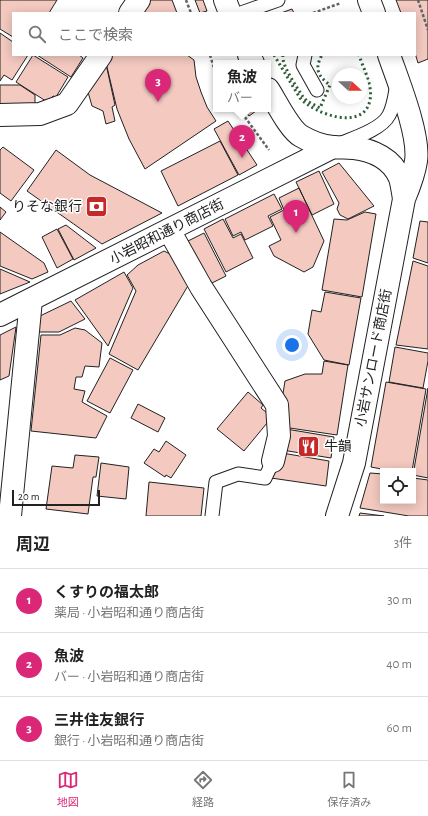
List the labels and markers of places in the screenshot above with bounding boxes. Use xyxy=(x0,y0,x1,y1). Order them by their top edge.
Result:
pin: 3 xyxy=(145,69,171,102)
pin: 2 xyxy=(229,125,255,158)
bank icon: りそな銀行 xyxy=(84,194,110,220)
place label: りそな銀行 xyxy=(12,199,82,214)
pin: 1 xyxy=(283,200,309,233)
restaurant icon: 牛韻 xyxy=(295,434,321,460)
place label: 牛韻 xyxy=(324,439,352,454)

